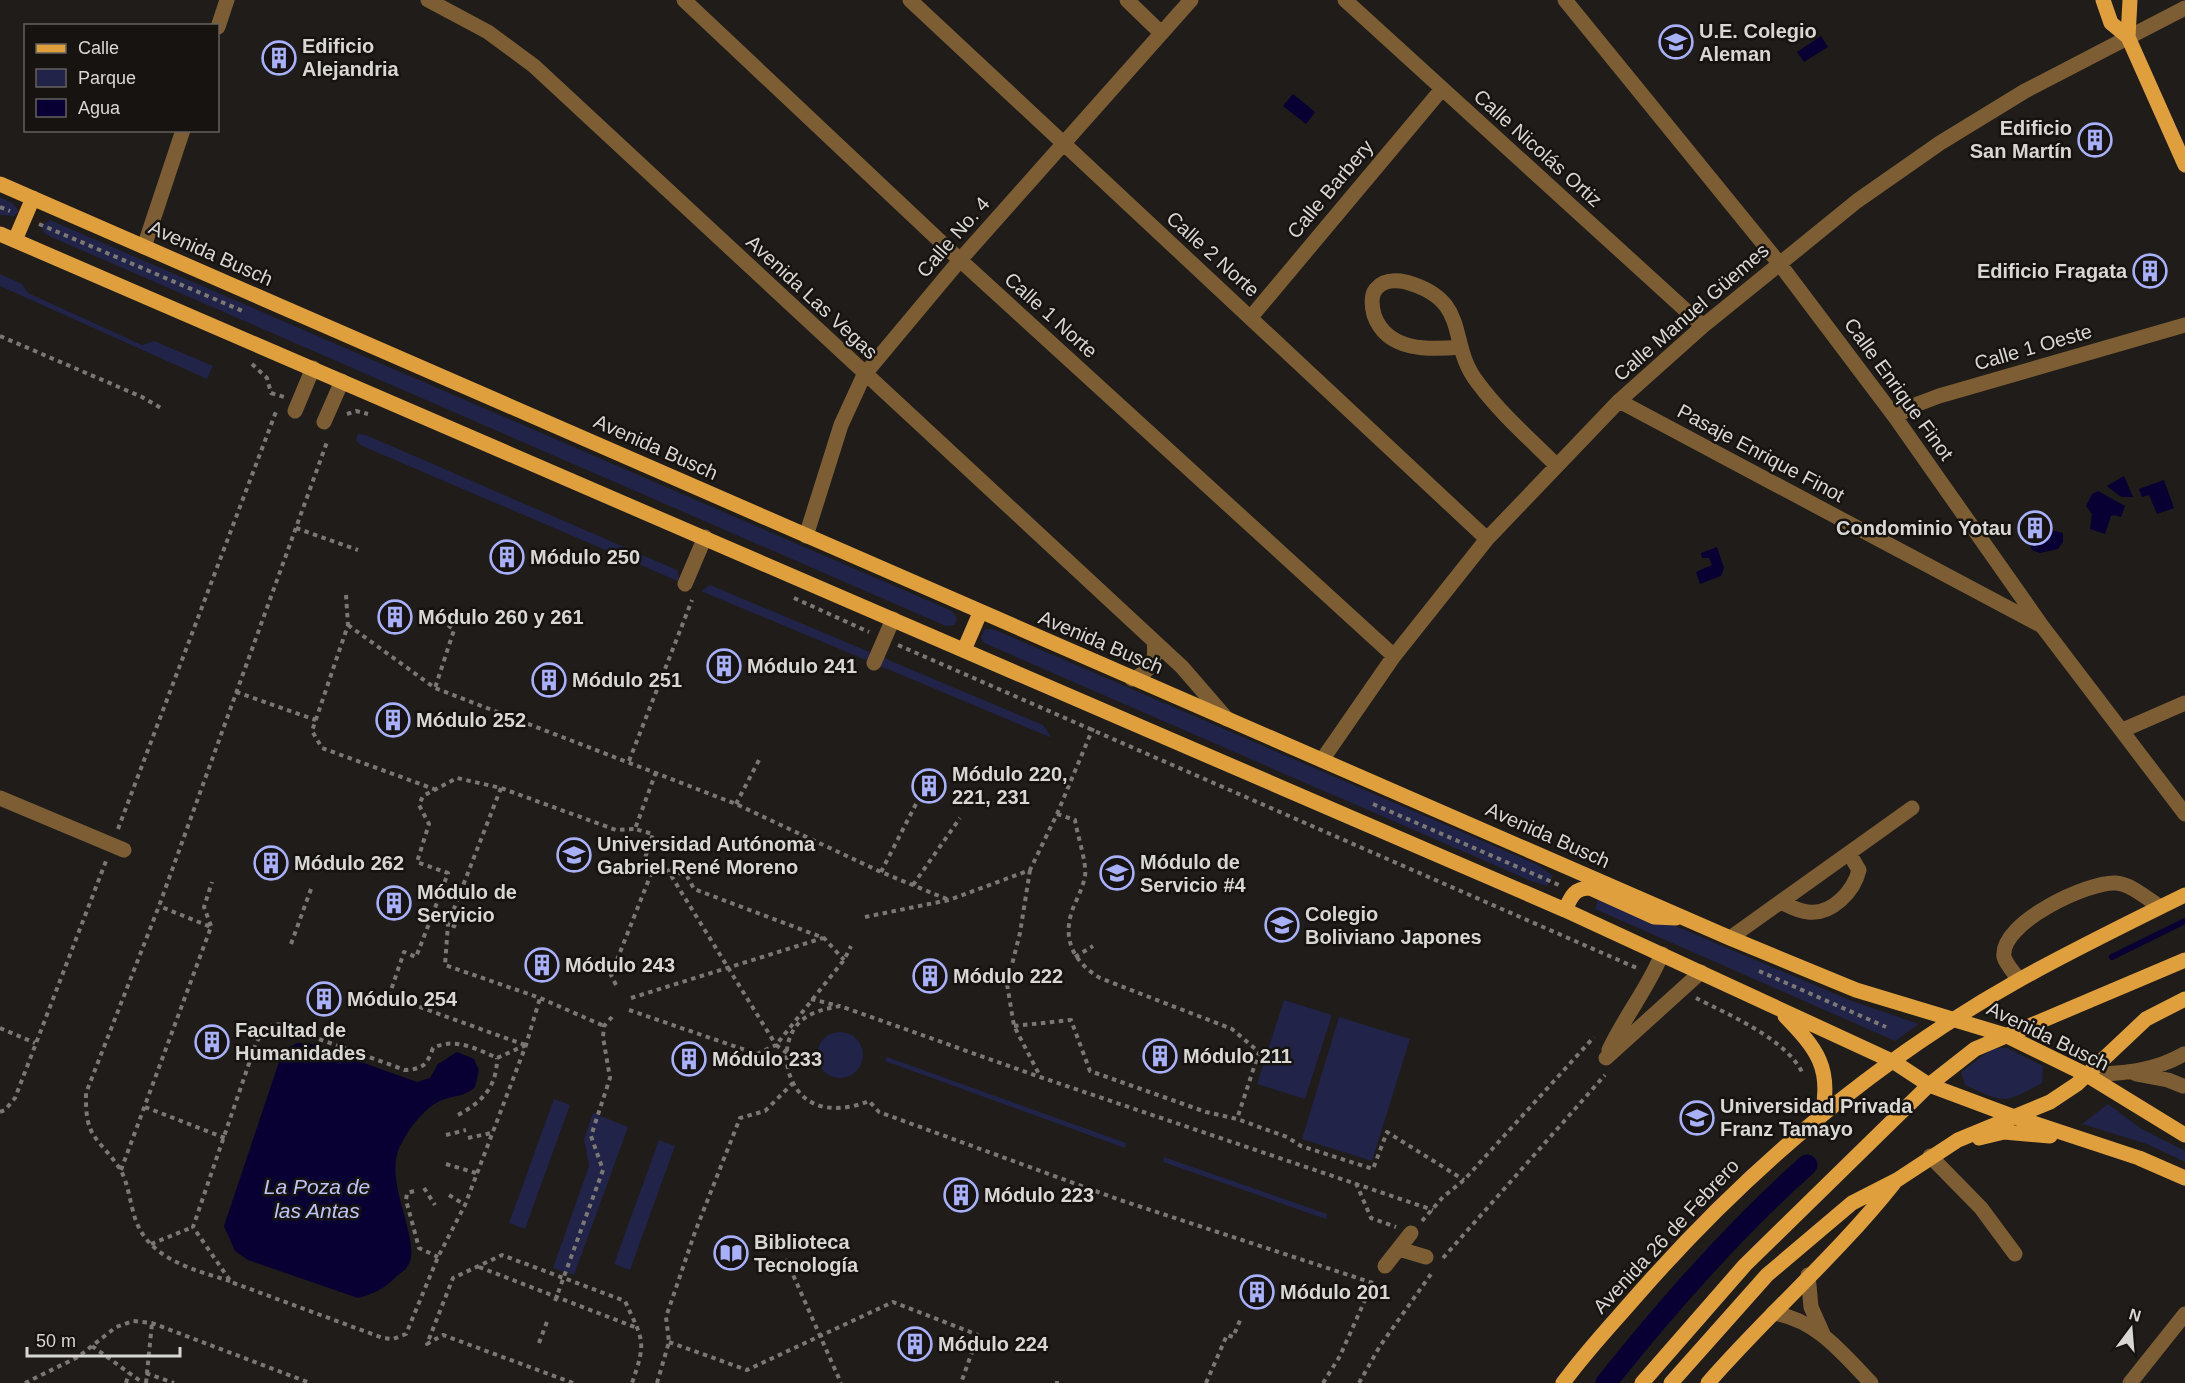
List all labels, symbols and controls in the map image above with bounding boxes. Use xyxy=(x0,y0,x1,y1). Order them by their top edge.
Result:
place label: U.E. Colegio Aleman xyxy=(1699,20,1817,65)
legend xyxy=(24,24,219,132)
school or university icon: U.E. Colegio Aleman xyxy=(1658,24,1694,60)
place label: Edificio Alejandria xyxy=(302,35,400,80)
text: Calle xyxy=(78,38,119,58)
building icon: Edificio Alejandria xyxy=(261,40,297,76)
text: Parque xyxy=(78,68,136,88)
street label: Calle Nicolás Ortiz xyxy=(1470,85,1606,211)
text: Agua xyxy=(78,98,121,118)
place label: Edificio San Martín xyxy=(1970,117,2072,162)
building icon: Edificio San Martín xyxy=(2077,122,2113,158)
street label: Calle Barbery xyxy=(1283,136,1377,242)
street label: Calle No. 4 xyxy=(912,192,994,282)
street label: Calle 2 Norte xyxy=(1162,207,1264,301)
street label: Avenida Busch xyxy=(146,216,276,290)
street label: Avenida Las Vegas xyxy=(742,231,882,363)
street label: Calle Manuel Güemes xyxy=(1609,239,1773,385)
building icon: Edificio Fragata xyxy=(2132,253,2168,289)
place label: Edificio Fragata xyxy=(1977,260,2128,282)
street label: Calle 1 Norte xyxy=(1000,268,1102,362)
street label: Calle Enrique Finot xyxy=(1840,314,1958,465)
street label: Calle 1 Oeste xyxy=(1972,320,2094,374)
street label: Pasaje Enrique Finot xyxy=(1674,400,1849,507)
street label: Avenida Busch xyxy=(591,410,721,484)
building icon: Condominio Yotau xyxy=(2017,510,2053,546)
place label: Condominio Yotau xyxy=(1836,517,2012,539)
building icon: Módulo 250 xyxy=(489,539,525,575)
place label: Módulo 250 xyxy=(530,546,640,568)
building icon: Módulo 260 y 261 xyxy=(377,599,413,635)
place label: Módulo 260 y 261 xyxy=(418,606,584,628)
street label: Avenida Busch xyxy=(1035,606,1167,678)
building icon: Módulo 241 xyxy=(706,648,742,684)
place label: Módulo 241 xyxy=(747,655,857,677)
building icon: Módulo 251 xyxy=(531,662,567,698)
place label: Módulo 251 xyxy=(572,669,682,691)
building icon: Módulo 252 xyxy=(375,702,411,738)
place label: Módulo 252 xyxy=(416,709,526,731)
place label: Módulo 220, 221, 231 xyxy=(952,763,1068,808)
building icon: Módulo 220, 221, 231 xyxy=(911,768,947,804)
street label: Avenida Busch xyxy=(1483,798,1613,872)
place label: Universidad Autónoma Gabriel René Moreno xyxy=(597,833,816,878)
school or university icon: Universidad Autónoma Gabriel René Moreno xyxy=(556,837,592,873)
building icon: Módulo 262 xyxy=(253,845,289,881)
place label: Módulo de Servicio #4 xyxy=(1140,851,1247,896)
place label: Módulo 262 xyxy=(294,852,404,874)
school or university icon: Módulo de Servicio #4 xyxy=(1099,855,1135,891)
place label: Módulo de Servicio xyxy=(417,881,517,926)
building icon: Módulo de Servicio xyxy=(376,885,412,921)
place label: Colegio Boliviano Japones xyxy=(1305,903,1482,948)
school or university icon: Colegio Boliviano Japones xyxy=(1264,907,1300,943)
building icon: Módulo 243 xyxy=(524,947,560,983)
place label: Módulo 243 xyxy=(565,954,675,976)
building icon: Módulo 222 xyxy=(912,958,948,994)
place label: Módulo 222 xyxy=(953,965,1063,987)
building icon: Módulo 254 xyxy=(306,981,342,1017)
place label: Módulo 254 xyxy=(347,988,458,1010)
street label: Avenida Busch xyxy=(1983,997,2113,1075)
place label: Facultad de Humanidades xyxy=(235,1019,366,1064)
building icon: Facultad de Humanidades xyxy=(194,1024,230,1060)
building icon: Módulo 211 xyxy=(1142,1038,1178,1074)
building icon: Módulo 233 xyxy=(671,1041,707,1077)
place label: Módulo 211 xyxy=(1183,1045,1292,1067)
place label: Módulo 233 xyxy=(712,1048,822,1070)
place label: Universidad Privada Franz Tamayo xyxy=(1720,1095,1913,1140)
school or university icon: Universidad Privada Franz Tamayo xyxy=(1679,1100,1715,1136)
street label: Avenida 26 de Febrero xyxy=(1589,1154,1743,1318)
water label: La Poza de las Antas xyxy=(264,1175,370,1222)
building icon: Módulo 223 xyxy=(943,1177,979,1213)
place label: Módulo 223 xyxy=(984,1184,1094,1206)
place label: Biblioteca Tecnología xyxy=(754,1231,859,1276)
library icon: Biblioteca Tecnología xyxy=(713,1235,749,1271)
building icon: Módulo 201 xyxy=(1239,1274,1275,1310)
place label: Módulo 201 xyxy=(1280,1281,1390,1303)
north arrow xyxy=(2101,1299,2161,1359)
text: N xyxy=(2127,1305,2143,1325)
scale bar xyxy=(27,1320,180,1358)
building icon: Módulo 224 xyxy=(897,1326,933,1362)
text: 50 m xyxy=(36,1331,76,1351)
place label: Módulo 224 xyxy=(938,1333,1049,1355)

